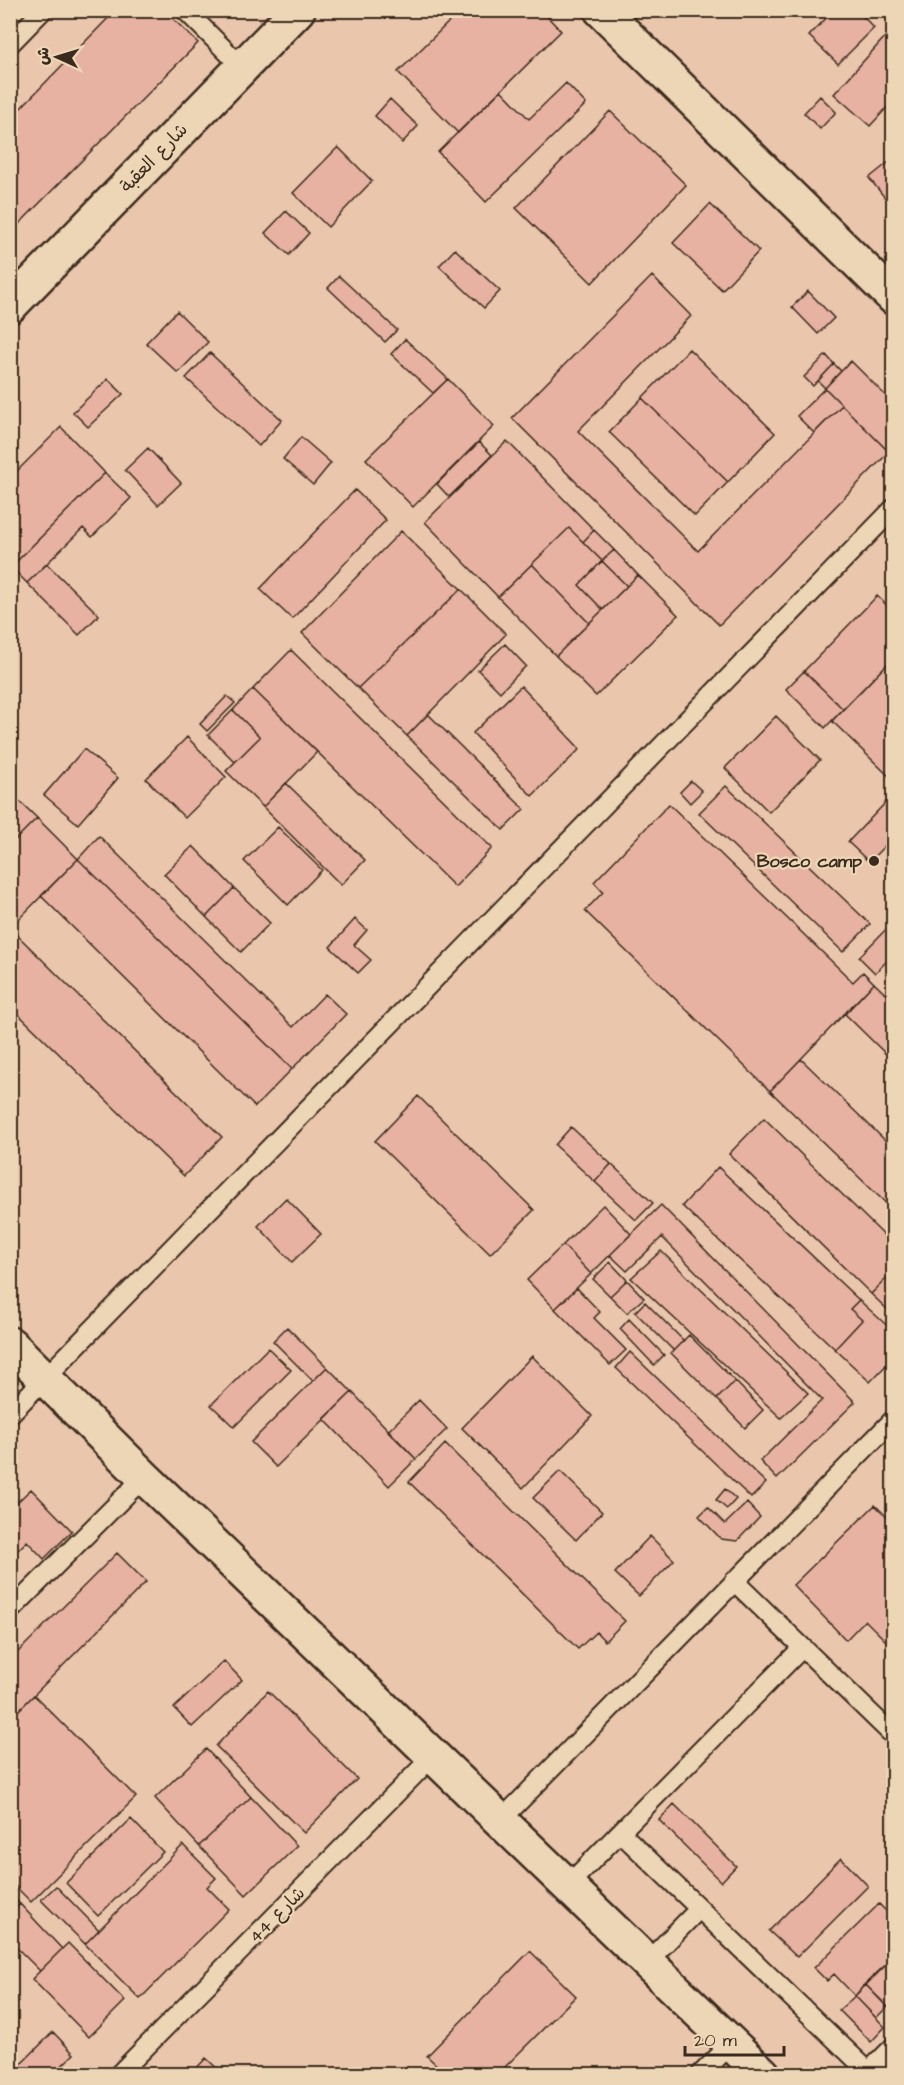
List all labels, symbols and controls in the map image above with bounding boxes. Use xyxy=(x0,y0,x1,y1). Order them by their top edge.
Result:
north arrow xyxy=(27,27,87,87)
text: ش xyxy=(31,46,55,66)
street label: شارع العقبة xyxy=(114,118,194,198)
place label: Bosco camp xyxy=(757,849,862,874)
marker: Bosco camp xyxy=(867,854,881,868)
street label: شارع 44 xyxy=(243,1881,311,1949)
scale bar xyxy=(685,2019,784,2057)
text: 20 m xyxy=(694,2028,737,2053)

